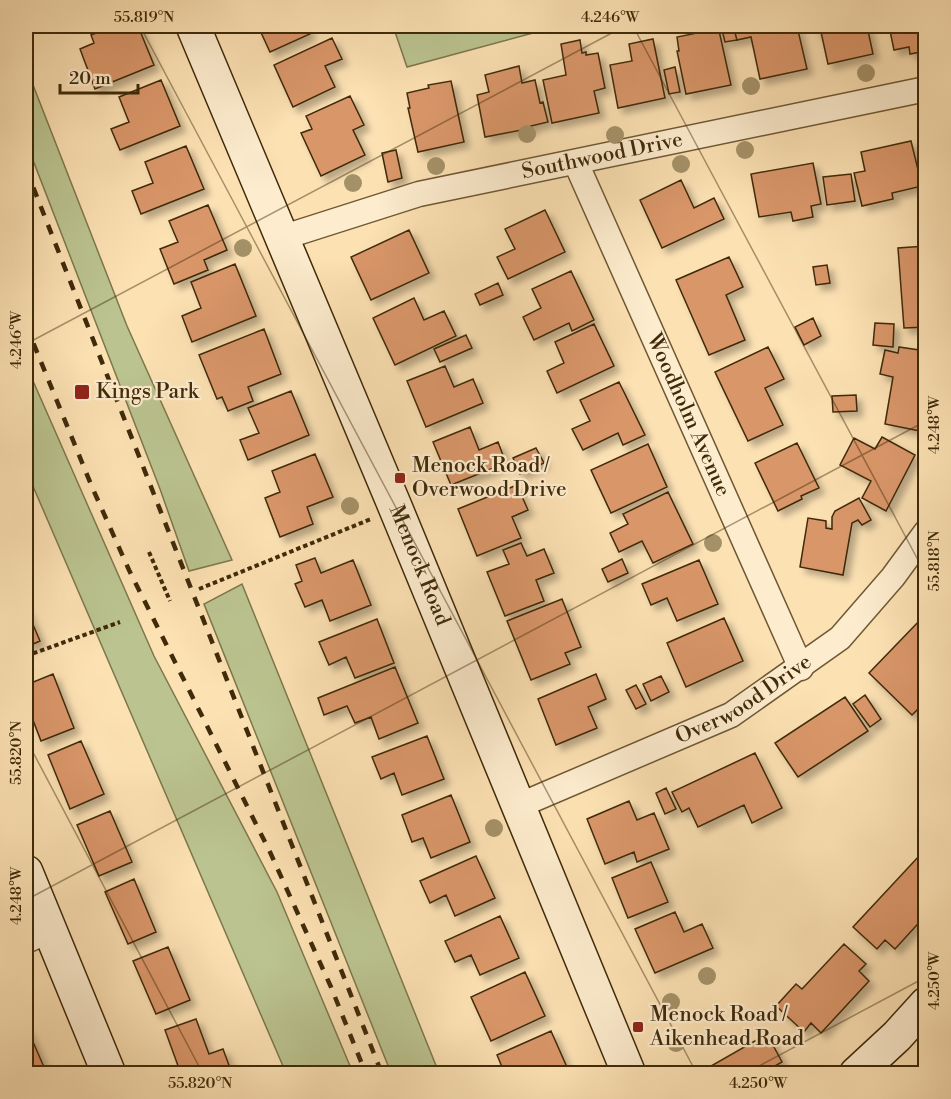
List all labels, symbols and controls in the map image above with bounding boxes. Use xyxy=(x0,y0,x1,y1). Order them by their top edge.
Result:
text: 55.819°N xyxy=(114,8,174,27)
text: 4.246°W xyxy=(581,8,639,27)
scale bar xyxy=(60,57,138,95)
text: 20 m xyxy=(69,67,111,90)
street label: Southwood Drive xyxy=(520,127,685,185)
text: 4.246°W xyxy=(7,311,26,369)
street label: Woodholm Avenue xyxy=(640,329,736,501)
place label: Kings Park xyxy=(96,379,200,405)
marker: Kings Park xyxy=(73,383,91,401)
text: 4.248°W xyxy=(925,396,944,454)
place label: Menock Road / Overwood Drive xyxy=(412,453,567,503)
marker: Menock Road / Overwood Drive xyxy=(393,471,407,485)
street label: Menock Road xyxy=(383,501,456,630)
text: 55.818°N xyxy=(925,531,944,591)
street label: Overwood Drive xyxy=(672,649,817,750)
text: 55.820°N xyxy=(7,721,26,785)
text: 4.248°W xyxy=(7,867,26,925)
text: 4.250°W xyxy=(925,952,944,1010)
place label: Menock Road / Aikenhead Road xyxy=(649,1002,804,1052)
marker: Menock Road / Aikenhead Road xyxy=(631,1020,645,1034)
text: 55.820°N xyxy=(168,1074,232,1093)
text: 4.250°W xyxy=(729,1074,787,1093)

